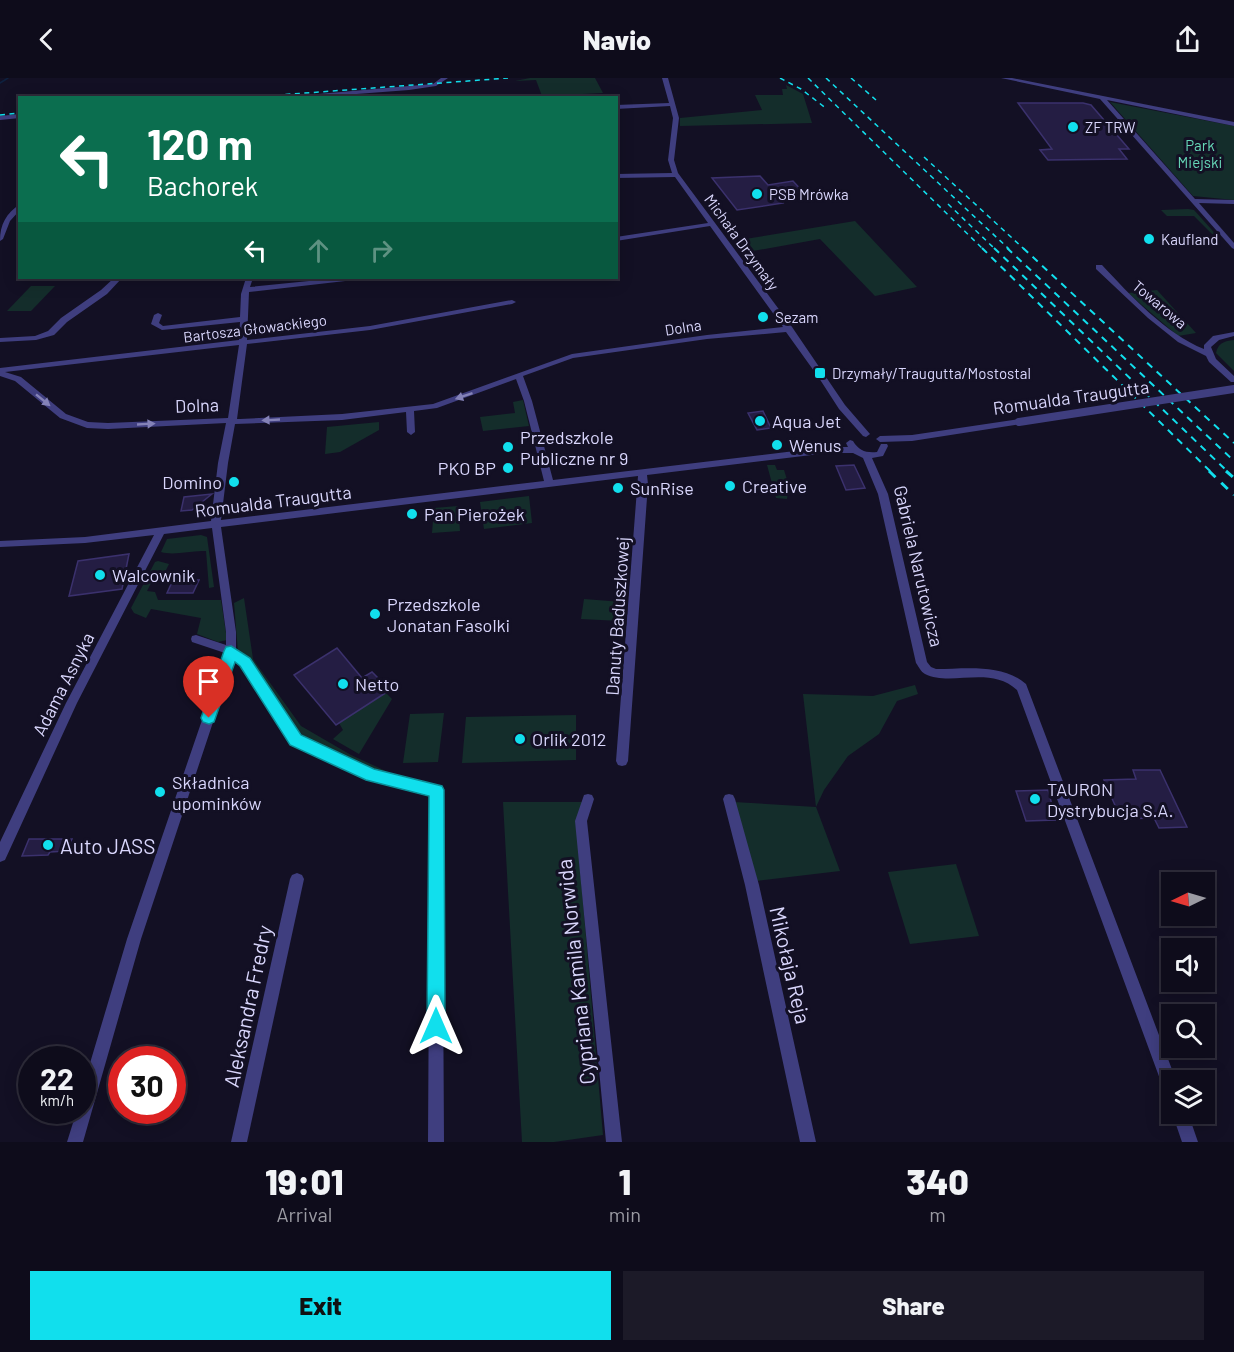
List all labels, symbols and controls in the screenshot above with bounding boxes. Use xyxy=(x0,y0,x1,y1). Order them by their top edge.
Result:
icon: back xyxy=(30,23,63,56)
text: Navio xyxy=(583,23,651,55)
icon: share xyxy=(1171,23,1204,56)
text: 120 m xyxy=(147,118,253,168)
place label: ZF TRW xyxy=(1085,118,1136,136)
icon: left xyxy=(48,120,126,198)
marker: ZF TRW xyxy=(1066,120,1080,134)
park label: Park Miejski xyxy=(1178,136,1222,171)
text: Bachorek xyxy=(147,169,258,201)
place label: PSB Mrówka xyxy=(769,185,849,203)
marker: PSB Mrówka xyxy=(750,187,764,201)
street label: Michała Drzymały xyxy=(701,190,783,294)
place label: Kaufland xyxy=(1161,230,1219,248)
marker: Kaufland xyxy=(1142,232,1156,246)
icon: left xyxy=(239,234,272,267)
icon: ahead xyxy=(302,234,335,267)
icon: right xyxy=(365,234,398,267)
street label: Towarowa xyxy=(1129,276,1191,332)
place label: Sezam xyxy=(775,308,819,326)
street label: Bartosza Głowackiego xyxy=(182,310,328,346)
marker: Sezam xyxy=(756,310,770,324)
street label: Dolna xyxy=(663,315,703,339)
place label: Drzymały/Traugutta/Mostostal xyxy=(832,364,1031,382)
marker: Drzymały/Traugutta/Mostostal xyxy=(813,366,827,380)
street label: Romualda Traugutta xyxy=(991,375,1151,419)
one-way arrow xyxy=(455,392,473,402)
street label: Dolna xyxy=(175,393,219,417)
one-way arrow xyxy=(35,394,51,407)
place label: Aqua Jet xyxy=(772,410,841,432)
marker: Aqua Jet xyxy=(753,414,767,428)
one-way arrow xyxy=(262,416,281,425)
one-way arrow xyxy=(136,419,155,429)
place label: Przedszkole Publiczne nr 9 xyxy=(520,426,628,469)
place label: Wenus xyxy=(789,434,842,456)
marker: Wenus xyxy=(770,438,784,452)
marker: Przedszkole Publiczne nr 9 xyxy=(501,440,515,454)
place label: PKO BP xyxy=(438,457,496,479)
marker: PKO BP xyxy=(501,461,515,475)
place label: Domino xyxy=(162,471,222,493)
marker: Domino xyxy=(227,475,241,489)
place label: Creative xyxy=(742,475,807,497)
place label: SunRise xyxy=(630,477,694,499)
marker: Creative xyxy=(723,479,737,493)
street label: Romualda Traugutta xyxy=(193,480,353,522)
marker: SunRise xyxy=(611,481,625,495)
street label: Gabriela Narutowicza xyxy=(890,483,948,649)
place label: Pan Pierożek xyxy=(424,503,525,525)
marker: Pan Pierożek xyxy=(405,507,419,521)
street label: Danuty Baduszkowej xyxy=(600,536,634,696)
place label: Walcownik xyxy=(112,564,195,586)
marker: Walcownik xyxy=(93,568,107,582)
place label: Przedszkole Jonatan Fasolki xyxy=(387,593,510,636)
marker: Przedszkole Jonatan Fasolki xyxy=(368,607,382,621)
street label: Adama Asnyka xyxy=(28,629,98,739)
pin xyxy=(183,656,234,718)
icon: arrive xyxy=(192,665,225,698)
place label: Netto xyxy=(355,673,399,695)
marker: Netto xyxy=(336,677,350,691)
place label: Orlik 2012 xyxy=(532,728,606,750)
marker: Orlik 2012 xyxy=(513,732,527,746)
place label: Składnica upominków xyxy=(172,771,261,814)
place label: TAURON Dystrybucja S.A. xyxy=(1047,778,1174,821)
marker: Składnica upominków xyxy=(153,785,167,799)
marker: TAURON Dystrybucja S.A. xyxy=(1028,792,1042,806)
place label: Auto JASS xyxy=(60,833,155,858)
marker: Auto JASS xyxy=(41,838,55,852)
street label: Cypriana Kamila Norwida xyxy=(551,858,599,1086)
north arrow xyxy=(1161,872,1215,926)
map controls xyxy=(1161,872,1215,1124)
street label: Mikołaja Reja xyxy=(765,904,817,1026)
street label: Aleksandra Fredry xyxy=(218,922,276,1089)
button: sound xyxy=(1161,938,1215,992)
position arrow xyxy=(404,994,468,1058)
button: search xyxy=(1161,1004,1215,1058)
speed limit sign: 30 xyxy=(108,1046,186,1124)
text: 22 xyxy=(40,1060,74,1096)
button: layers xyxy=(1161,1070,1215,1124)
text: km/h xyxy=(40,1091,74,1109)
text: 19:01 xyxy=(265,1159,344,1202)
text: 1 xyxy=(619,1159,631,1202)
text: 340 xyxy=(906,1159,969,1202)
text: Arrival xyxy=(276,1202,332,1226)
text: min xyxy=(609,1202,641,1226)
text: m xyxy=(929,1202,946,1226)
button: Exit xyxy=(30,1271,611,1340)
button: Share xyxy=(623,1271,1204,1340)

